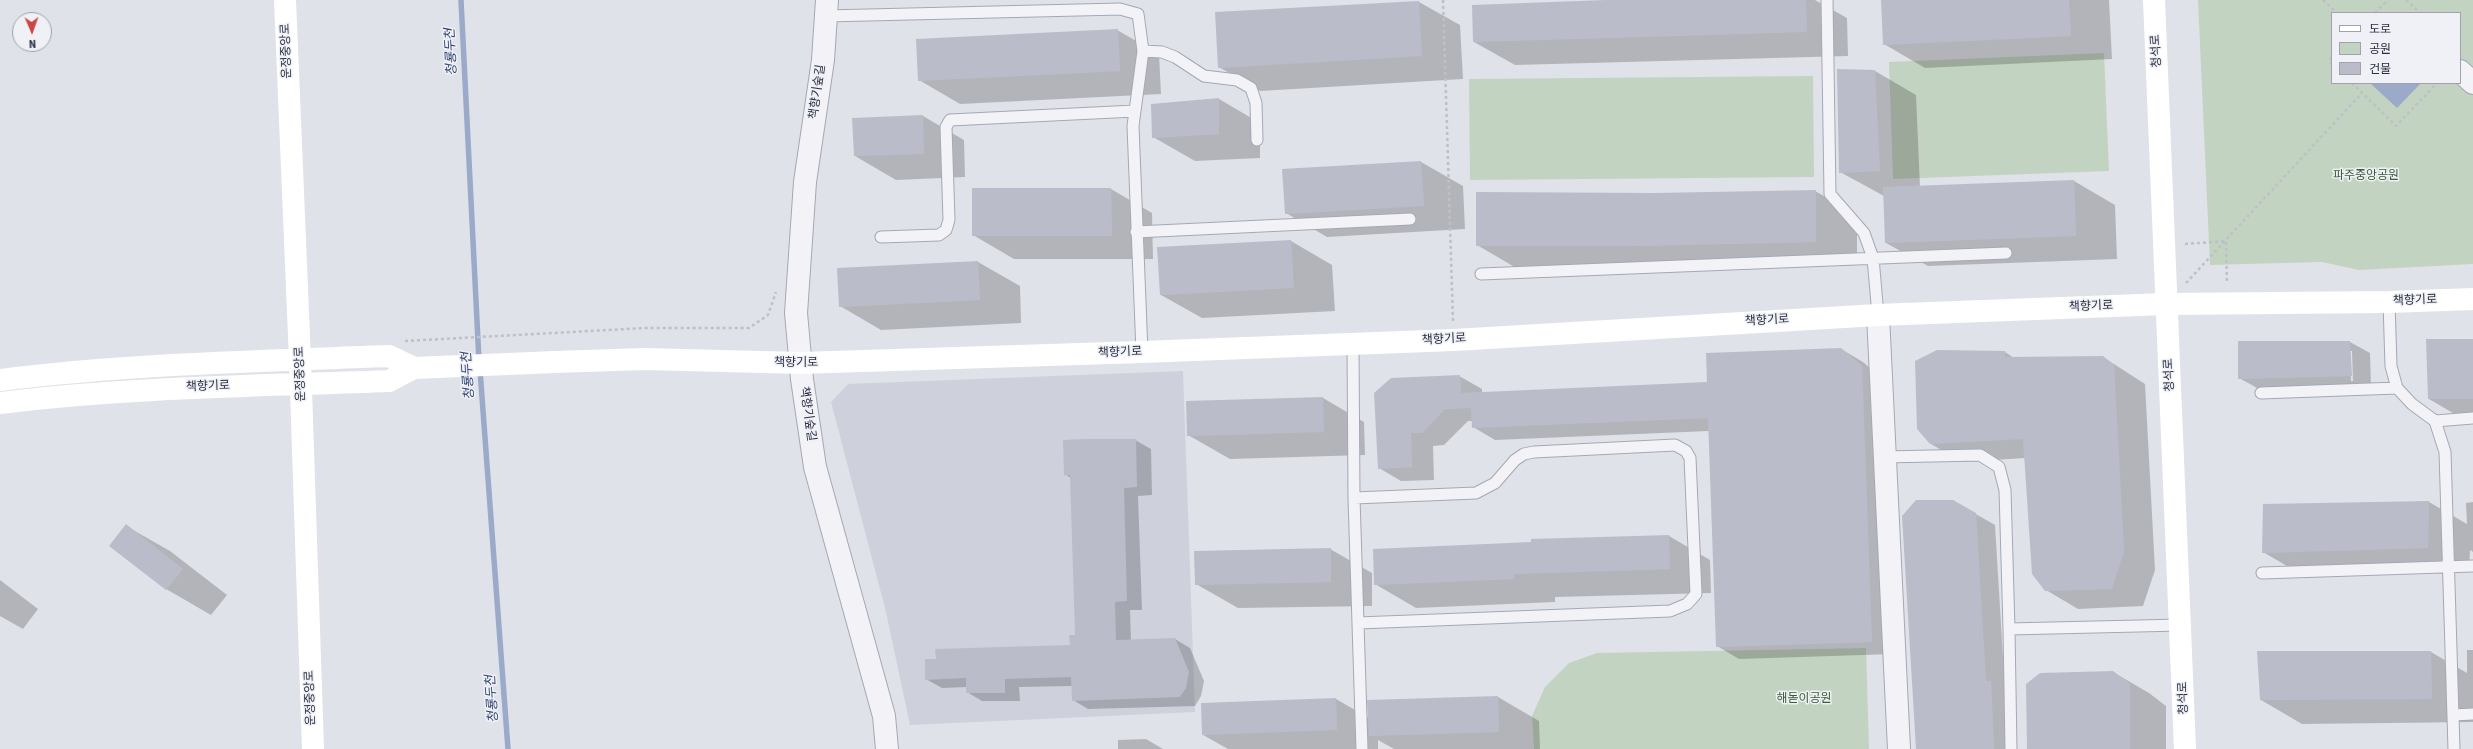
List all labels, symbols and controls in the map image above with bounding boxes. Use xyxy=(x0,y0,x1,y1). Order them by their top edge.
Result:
north arrow xyxy=(12,12,52,52)
legend xyxy=(2331,12,2461,84)
text: 도로 xyxy=(2369,21,2391,38)
street label: 운정중앙로 xyxy=(279,23,295,79)
water label: 청룡두천 xyxy=(443,28,461,76)
street label: 청석로 xyxy=(2149,34,2165,68)
text: N xyxy=(28,36,36,51)
text: 공원 xyxy=(2369,41,2391,58)
text: 건물 xyxy=(2369,61,2391,78)
street label: 책향기숲길 xyxy=(807,64,829,120)
park label: 파주중앙공원 xyxy=(2333,169,2399,183)
street label: 책향기로 xyxy=(2393,293,2437,309)
street label: 책향기로 xyxy=(2069,299,2113,315)
street label: 책향기로 xyxy=(1745,313,1789,329)
street label: 책향기로 xyxy=(1422,332,1466,348)
street label: 책향기로 xyxy=(1098,345,1142,361)
street label: 운정중앙로 xyxy=(293,346,309,402)
water label: 청룡두천 xyxy=(460,352,478,400)
street label: 책향기로 xyxy=(774,356,818,370)
street label: 청석로 xyxy=(2162,358,2178,392)
street label: 책향기로 xyxy=(186,379,230,395)
street label: 책향기숲길 xyxy=(796,386,818,442)
street label: 운정중앙로 xyxy=(303,670,319,726)
water label: 청룡두천 xyxy=(484,675,502,723)
street label: 청석로 xyxy=(2176,681,2192,715)
park label: 해돋이공원 xyxy=(1776,692,1832,706)

